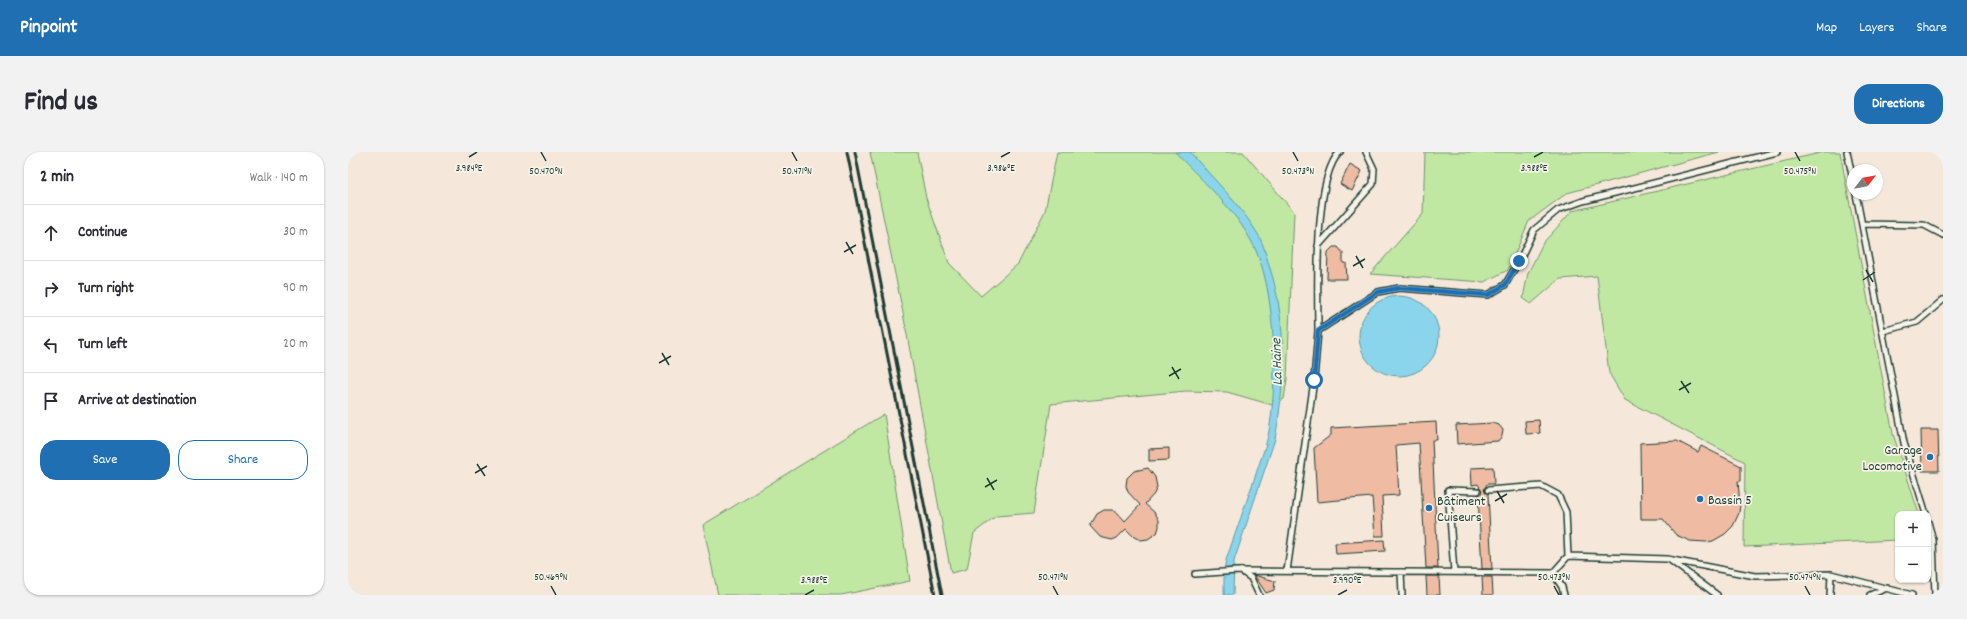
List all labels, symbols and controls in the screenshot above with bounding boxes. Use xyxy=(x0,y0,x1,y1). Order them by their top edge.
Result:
text: Pinpoint xyxy=(20,15,77,42)
text: Map xyxy=(1816,18,1837,38)
text: Layers xyxy=(1859,18,1894,38)
text: Share xyxy=(1916,18,1947,38)
text: Find us xyxy=(24,84,98,124)
button: Directions xyxy=(1854,84,1943,124)
text: 3.984°E xyxy=(456,162,483,176)
text: 3.986°E xyxy=(987,162,1015,176)
text: 3.988°E xyxy=(1521,162,1548,176)
north arrow xyxy=(1847,164,1883,200)
text: 50.470°N xyxy=(529,165,563,179)
text: 50.471°N xyxy=(782,165,812,179)
text: 50.473°N xyxy=(1282,165,1314,179)
text: 50.475°N xyxy=(1784,165,1816,179)
text: 2 min xyxy=(40,166,74,190)
text: Walk · 140 m xyxy=(250,169,308,188)
icon: ahead xyxy=(40,222,62,244)
text: Continue xyxy=(78,222,127,244)
text: 30 m xyxy=(283,223,308,242)
route end xyxy=(1510,252,1528,270)
icon: right xyxy=(40,278,62,300)
text: Turn right xyxy=(78,278,134,300)
text: 90 m xyxy=(283,279,308,298)
icon: left xyxy=(40,334,62,356)
text: Turn left xyxy=(78,334,127,356)
text: 20 m xyxy=(283,335,308,354)
water label: La Haine xyxy=(1266,336,1290,386)
route start xyxy=(1305,371,1323,389)
icon: arrive xyxy=(40,390,62,412)
text: Arrive at destination xyxy=(78,390,196,412)
button: Save xyxy=(40,440,170,480)
button: Share xyxy=(178,440,308,480)
place label: Garage Locomotive xyxy=(1863,441,1922,477)
marker: Garage Locomotive xyxy=(1925,452,1935,462)
place label: Bassin 5 xyxy=(1708,491,1752,511)
place label: Bâtiment Cuiseurs xyxy=(1437,492,1486,528)
marker: Bassin 5 xyxy=(1695,494,1705,504)
marker: Bâtiment Cuiseurs xyxy=(1424,503,1434,513)
map controls xyxy=(1895,511,1931,583)
button: + xyxy=(1895,511,1931,547)
button: − xyxy=(1895,547,1931,583)
text: 50.469°N xyxy=(534,571,568,585)
text: 50.471°N xyxy=(1038,571,1068,585)
text: 50.473°N xyxy=(1538,571,1570,585)
text: 50.474°N xyxy=(1789,571,1821,585)
text: 3.988°E xyxy=(801,574,828,588)
text: 3.990°E xyxy=(1333,574,1362,588)

